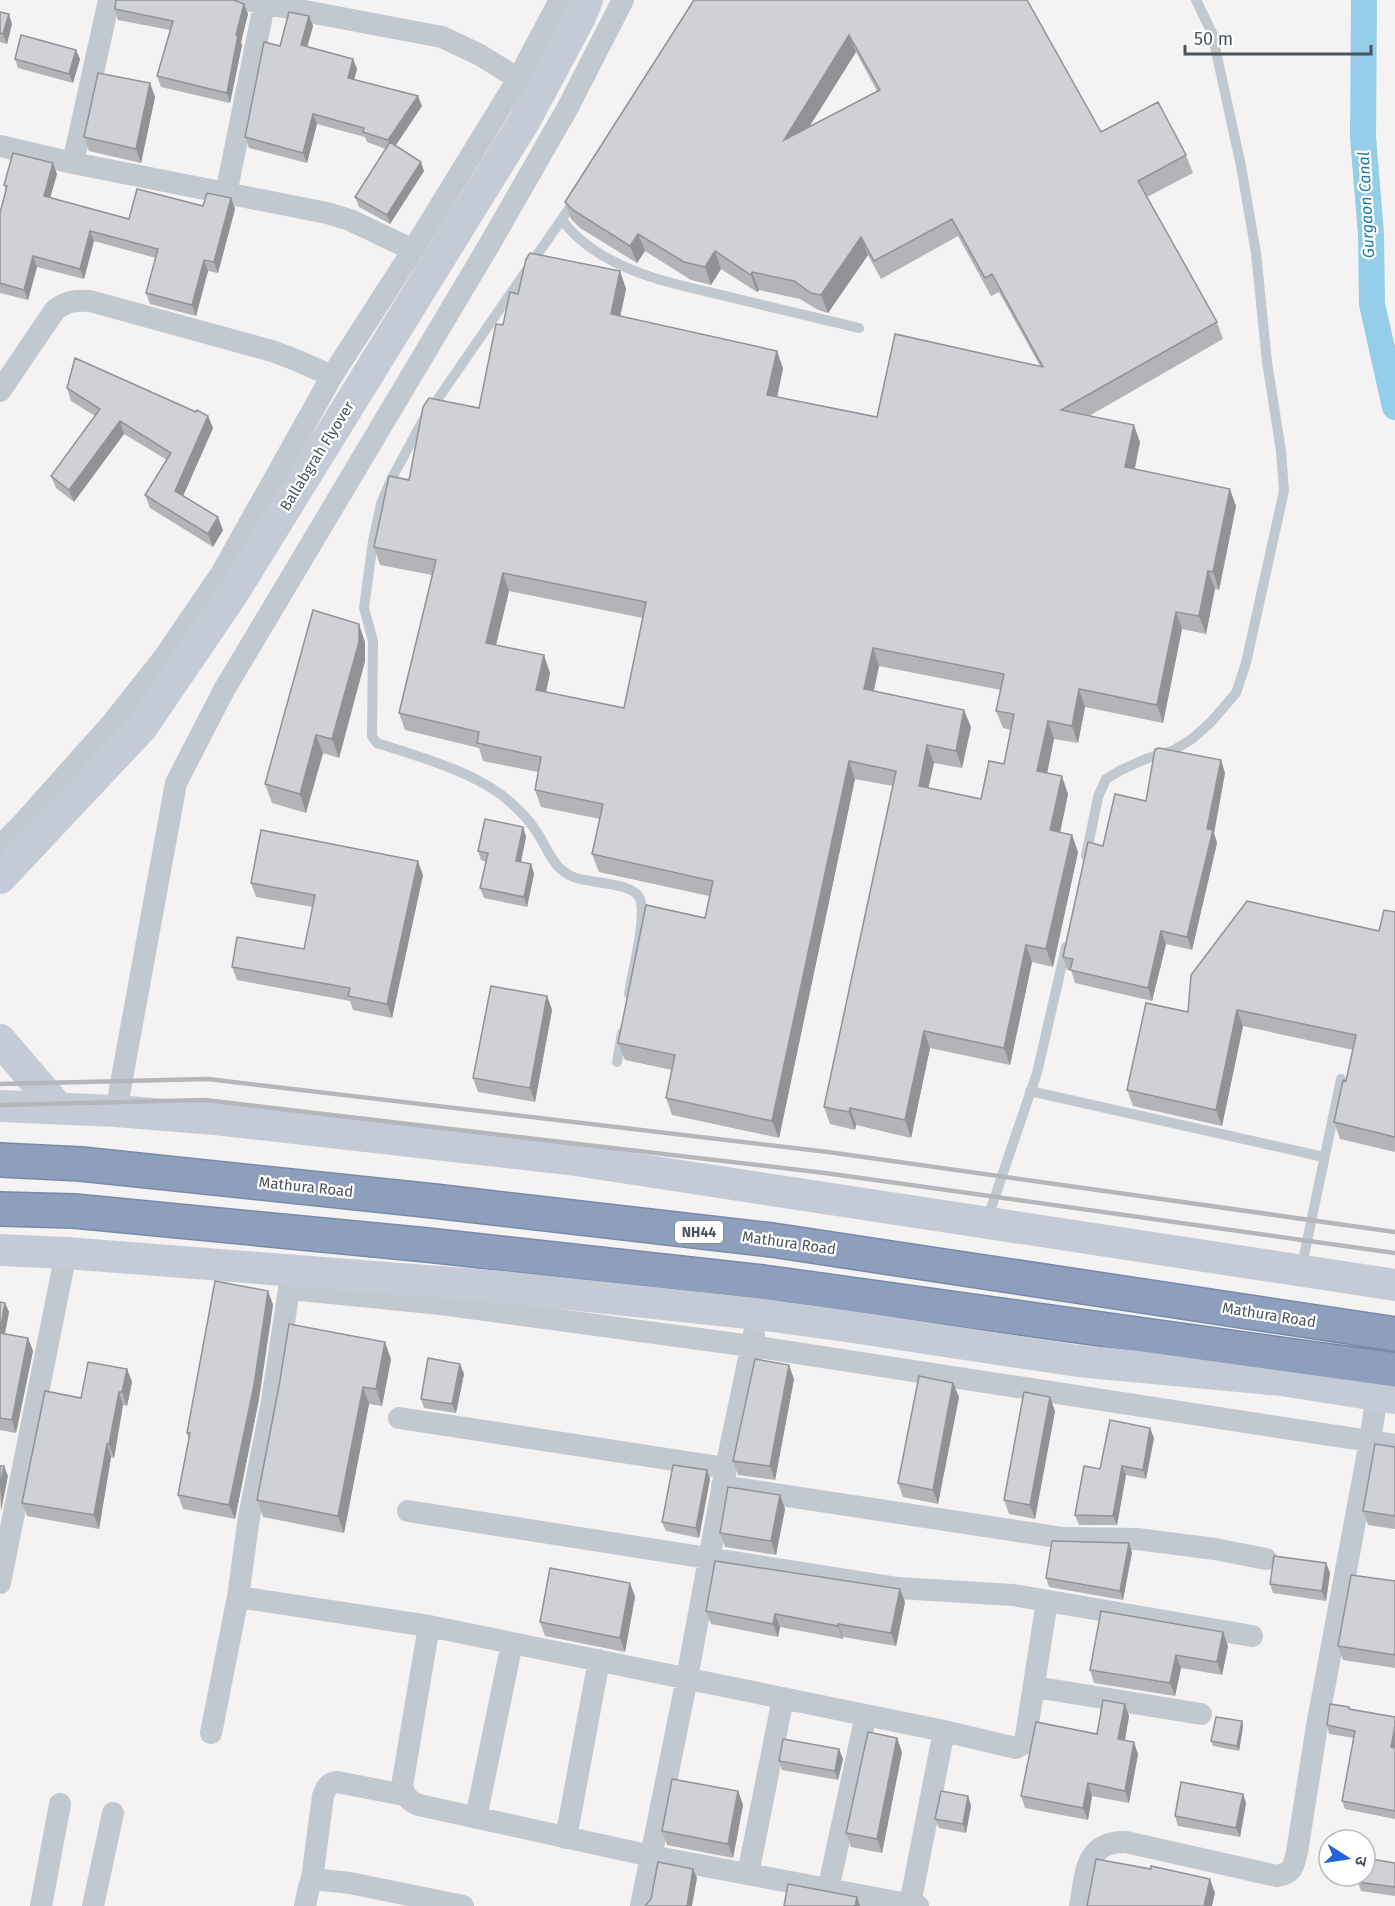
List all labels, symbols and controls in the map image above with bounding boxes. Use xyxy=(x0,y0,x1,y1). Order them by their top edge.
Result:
scale bar xyxy=(1185,18,1371,56)
text: 50 m xyxy=(1194,28,1233,50)
water label: Gurgaon Canal xyxy=(1354,151,1378,259)
street label: Ballabgrah Flyover xyxy=(276,398,358,514)
street label: Mathura Road xyxy=(258,1173,354,1201)
road number: NH44 xyxy=(675,1221,723,1243)
street label: Mathura Road xyxy=(741,1227,837,1259)
street label: Mathura Road xyxy=(1221,1299,1317,1331)
north arrow xyxy=(1317,1828,1377,1888)
text: उ xyxy=(1351,1854,1371,1868)

